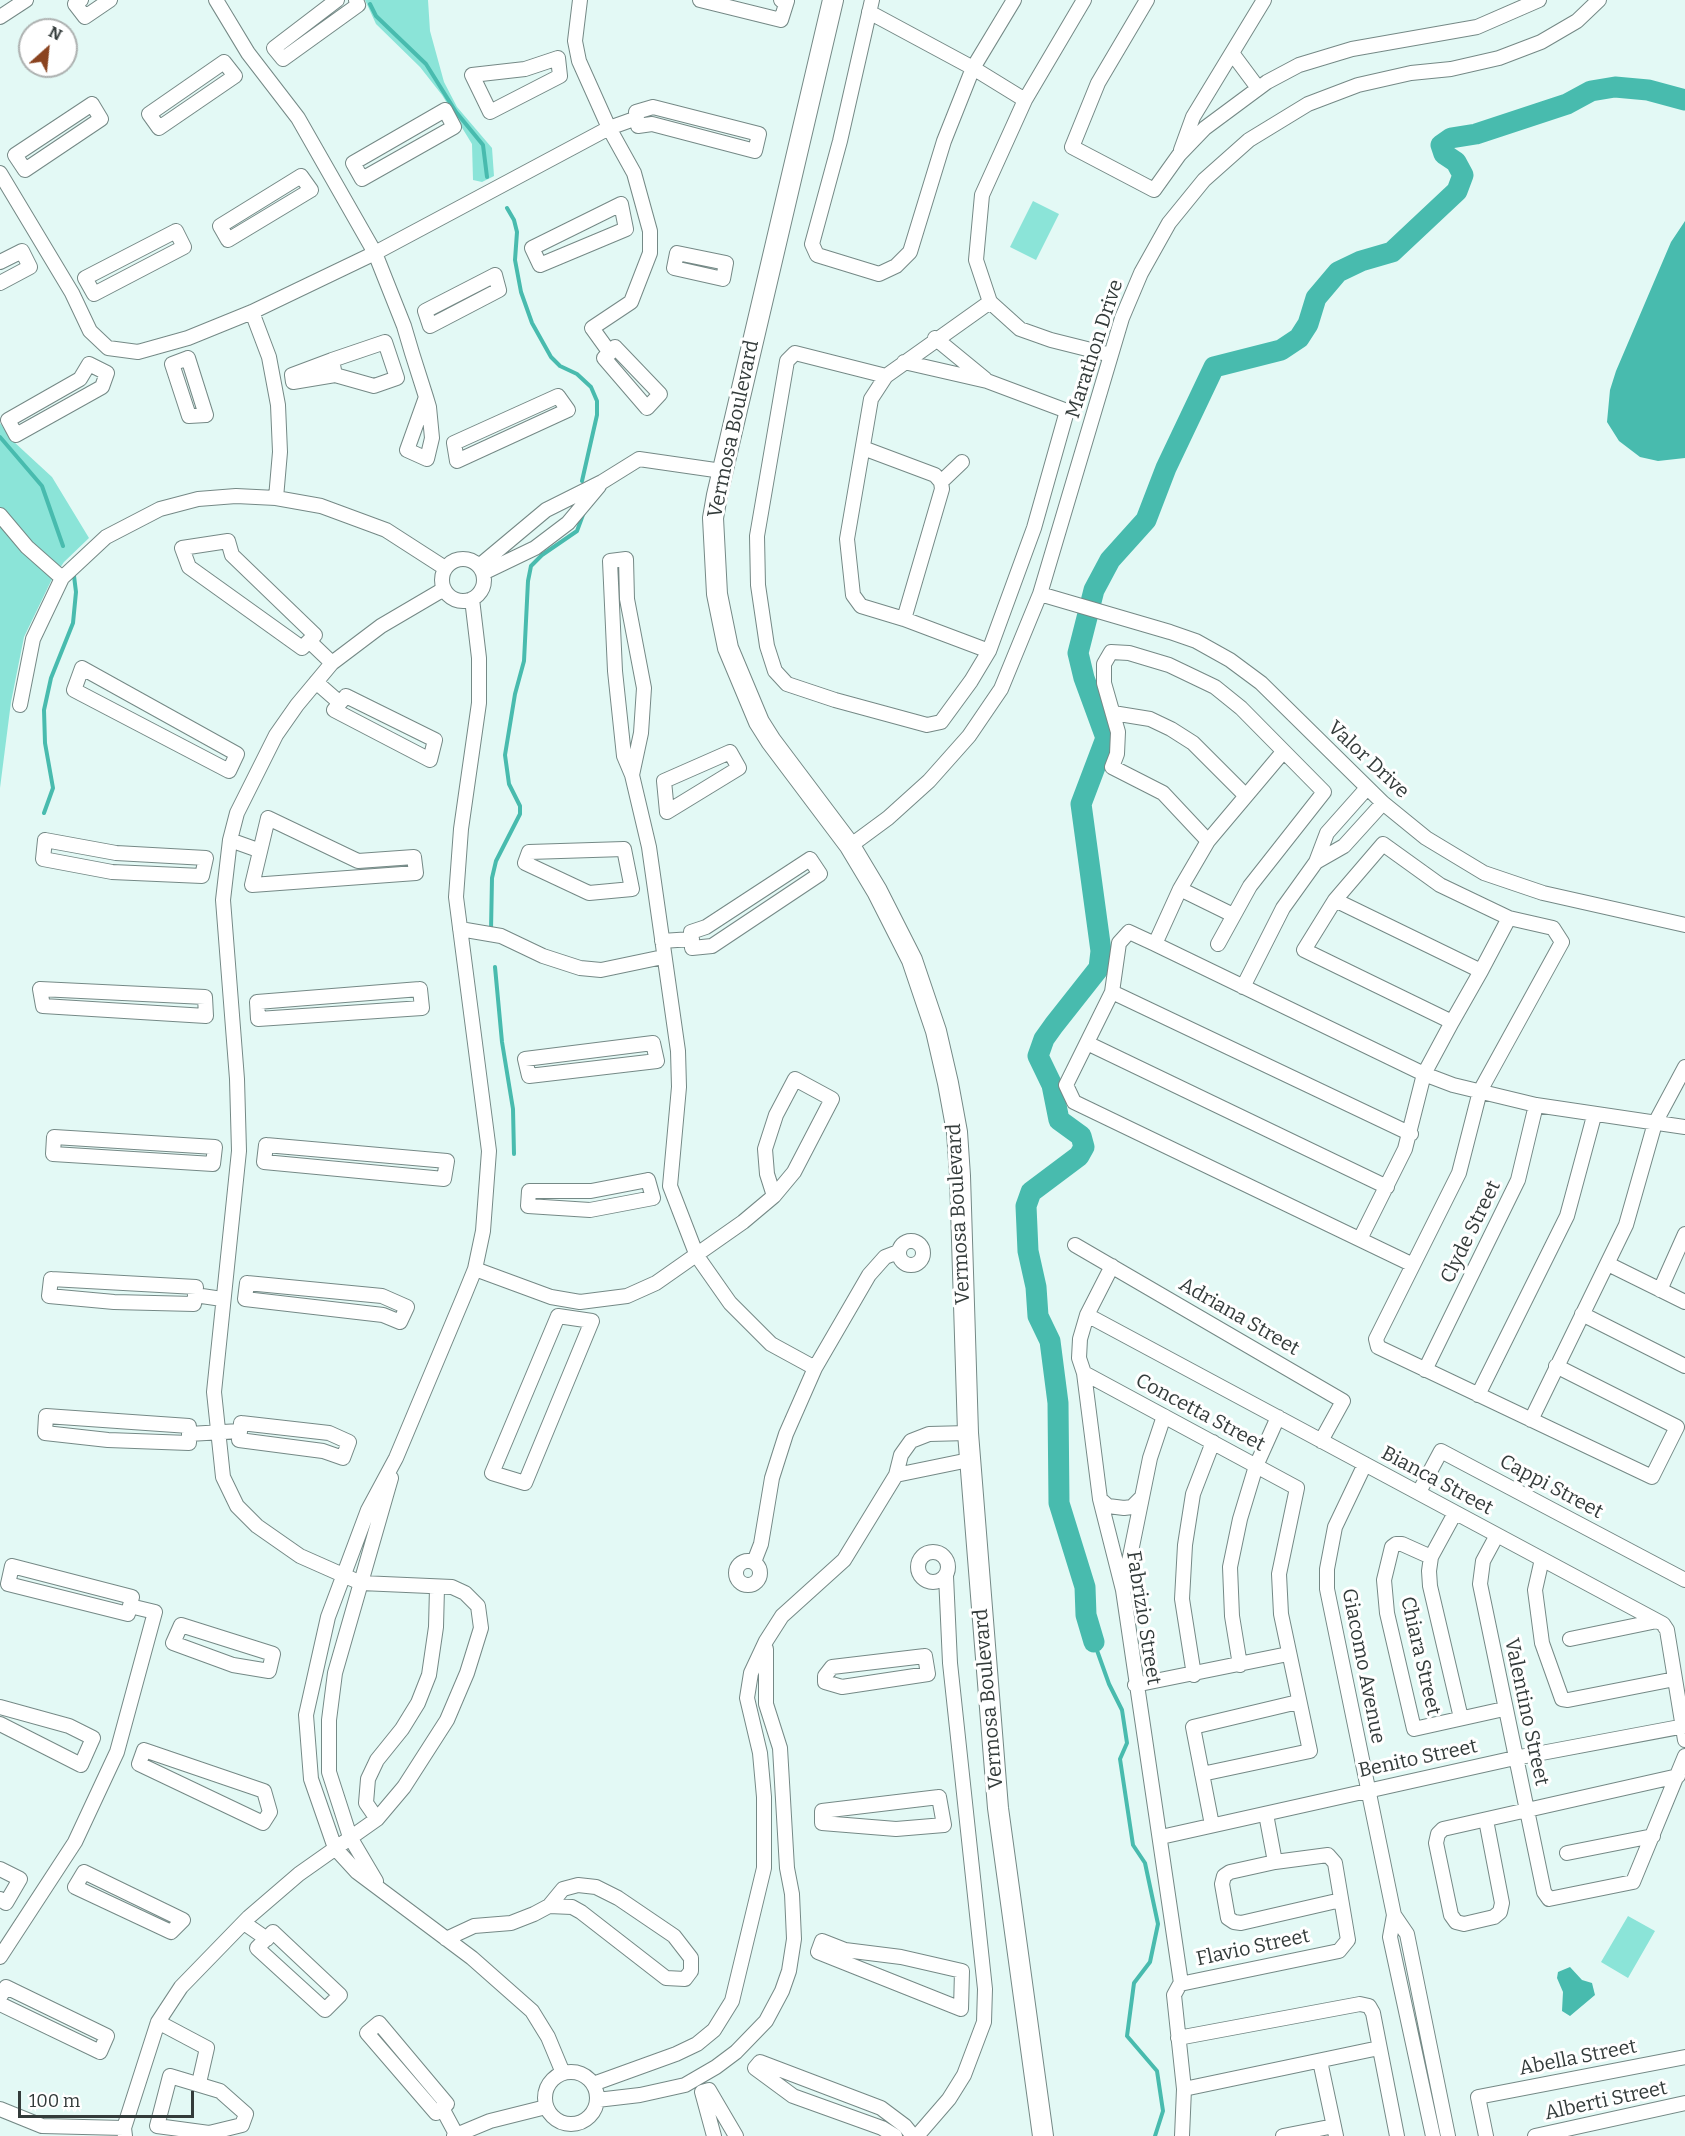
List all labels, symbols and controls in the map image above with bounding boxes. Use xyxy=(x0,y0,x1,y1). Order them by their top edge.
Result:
north arrow xyxy=(18,18,78,78)
text: N xyxy=(46,22,65,45)
street label: Marathon Drive xyxy=(1061,277,1129,421)
street label: Vermosa Boulevard xyxy=(703,338,765,520)
street label: Valor Drive xyxy=(1322,716,1414,804)
street label: Vermosa Boulevard xyxy=(942,1123,976,1305)
street label: Clyde Street xyxy=(1436,1177,1506,1287)
street label: Adriana Street xyxy=(1175,1273,1303,1361)
street label: Concetta Street xyxy=(1131,1369,1269,1457)
street label: Bianca Street xyxy=(1377,1442,1497,1520)
street label: Cappi Street xyxy=(1495,1450,1607,1524)
street label: Fabrizio Street xyxy=(1121,1549,1165,1687)
street label: Giacomo Avenue xyxy=(1336,1586,1390,1746)
street label: Chiara Street xyxy=(1395,1594,1445,1718)
street label: Vermosa Boulevard xyxy=(969,1608,1009,1790)
street label: Valentino Street xyxy=(1499,1636,1553,1788)
street label: Benito Street xyxy=(1356,1735,1480,1783)
street label: Flavio Street xyxy=(1194,1924,1312,1972)
street label: Abella Street xyxy=(1517,2035,1639,2081)
street label: Alberti Street xyxy=(1543,2076,1669,2126)
scale bar xyxy=(21,2079,196,2117)
text: 100 m xyxy=(29,2090,80,2112)

